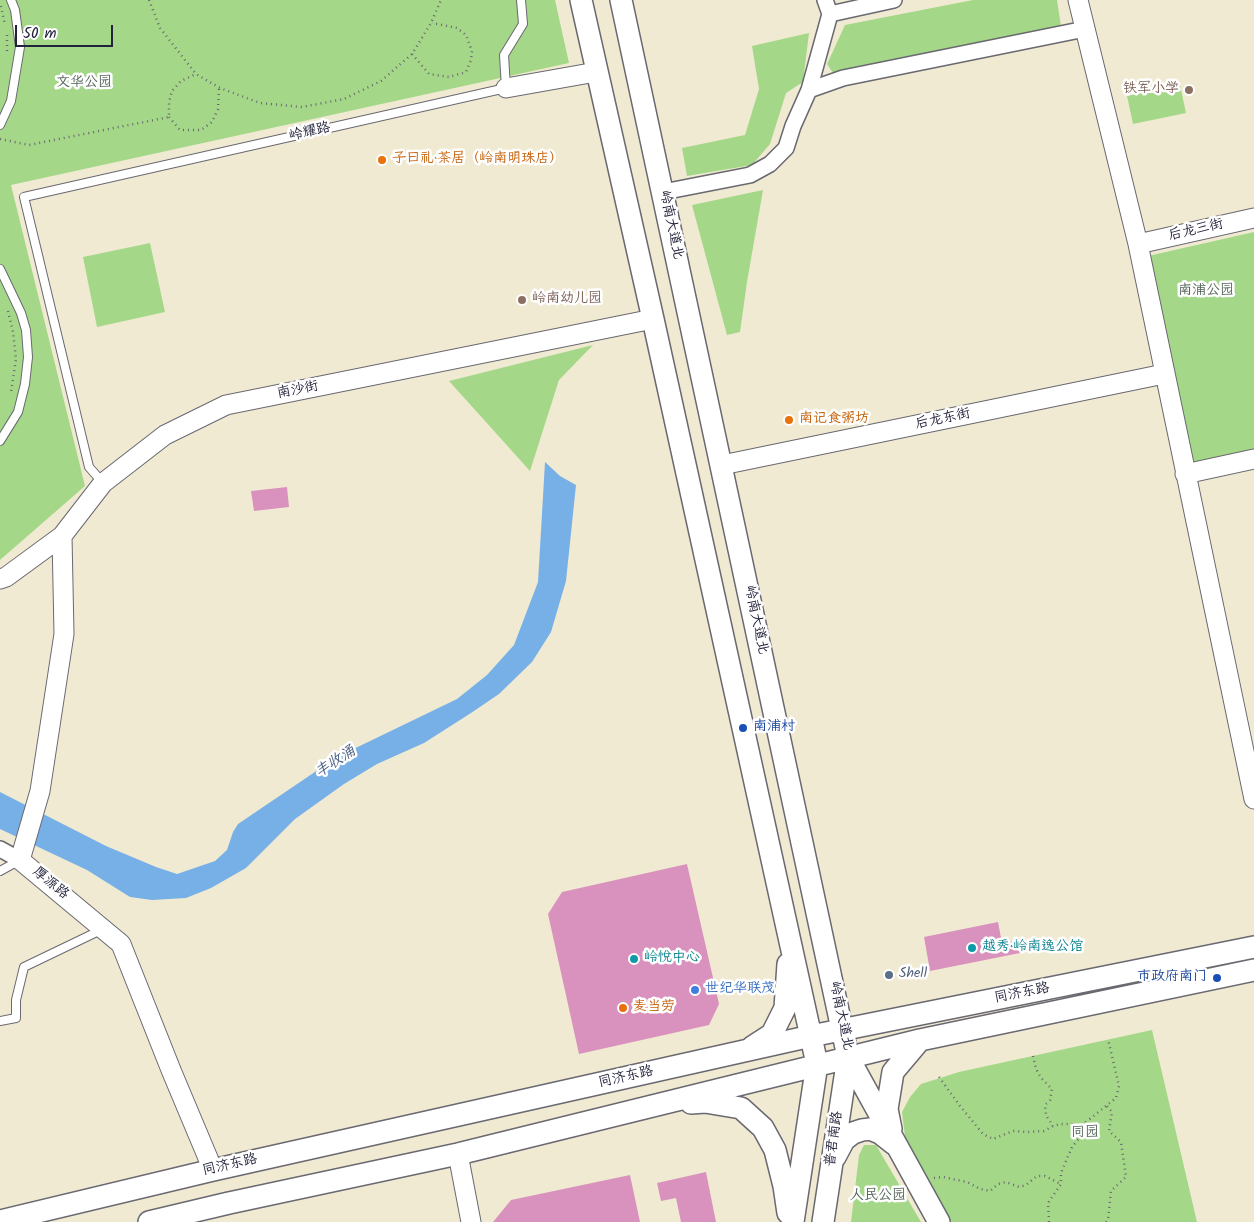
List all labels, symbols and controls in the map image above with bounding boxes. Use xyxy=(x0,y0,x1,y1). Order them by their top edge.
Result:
scale bar xyxy=(18,15,115,47)
text: 50 m xyxy=(23,22,57,46)
park label: 文华公园 xyxy=(56,76,112,92)
place label: 铁军小学 xyxy=(1123,82,1179,98)
marker: 铁军小学 xyxy=(1183,84,1195,96)
street label: 岭耀路 xyxy=(288,120,332,146)
place label: 子曰礼·茶居（岭南明珠店） xyxy=(392,152,563,168)
marker: 子曰礼·茶居（岭南明珠店） xyxy=(376,154,388,166)
street label: 岭南大道北 xyxy=(655,189,685,261)
street label: 后龙三街 xyxy=(1167,217,1225,245)
park label: 南浦公园 xyxy=(1178,284,1234,300)
place label: 岭南幼儿园 xyxy=(532,292,602,308)
marker: 岭南幼儿园 xyxy=(516,294,528,306)
street label: 南沙街 xyxy=(276,379,320,403)
street label: 后龙东街 xyxy=(914,406,972,434)
place label: 南记食粥坊 xyxy=(799,412,869,428)
marker: 南记食粥坊 xyxy=(783,414,795,426)
street label: 岭南大道北 xyxy=(740,584,770,656)
place label: 南浦村 xyxy=(753,720,795,736)
marker: 南浦村 xyxy=(737,722,749,734)
water label: 丰收涌 xyxy=(312,743,360,783)
street label: 厚源路 xyxy=(28,864,72,904)
place label: 越秀·岭南逸公馆 xyxy=(982,940,1083,956)
marker: 越秀·岭南逸公馆 xyxy=(966,942,978,954)
place label: 岭悦中心 xyxy=(644,951,700,967)
marker: 岭悦中心 xyxy=(628,953,640,965)
place label: Shell xyxy=(899,967,927,983)
marker: Shell xyxy=(883,969,895,981)
place label: 市政府南门 xyxy=(1137,970,1207,986)
marker: 市政府南门 xyxy=(1211,972,1223,984)
street label: 岭南大道北 xyxy=(825,980,855,1052)
street label: 同济东路 xyxy=(993,980,1051,1008)
place label: 世纪华联茂 xyxy=(705,982,775,998)
marker: 世纪华联茂 xyxy=(689,984,701,996)
place label: 麦当劳 xyxy=(633,1000,675,1016)
marker: 麦当劳 xyxy=(617,1002,629,1014)
street label: 同济东路 xyxy=(597,1064,655,1092)
street label: 普君南路 xyxy=(823,1110,847,1168)
park label: 同园 xyxy=(1071,1126,1099,1142)
street label: 同济东路 xyxy=(201,1152,259,1180)
park label: 人民公园 xyxy=(850,1189,906,1205)

